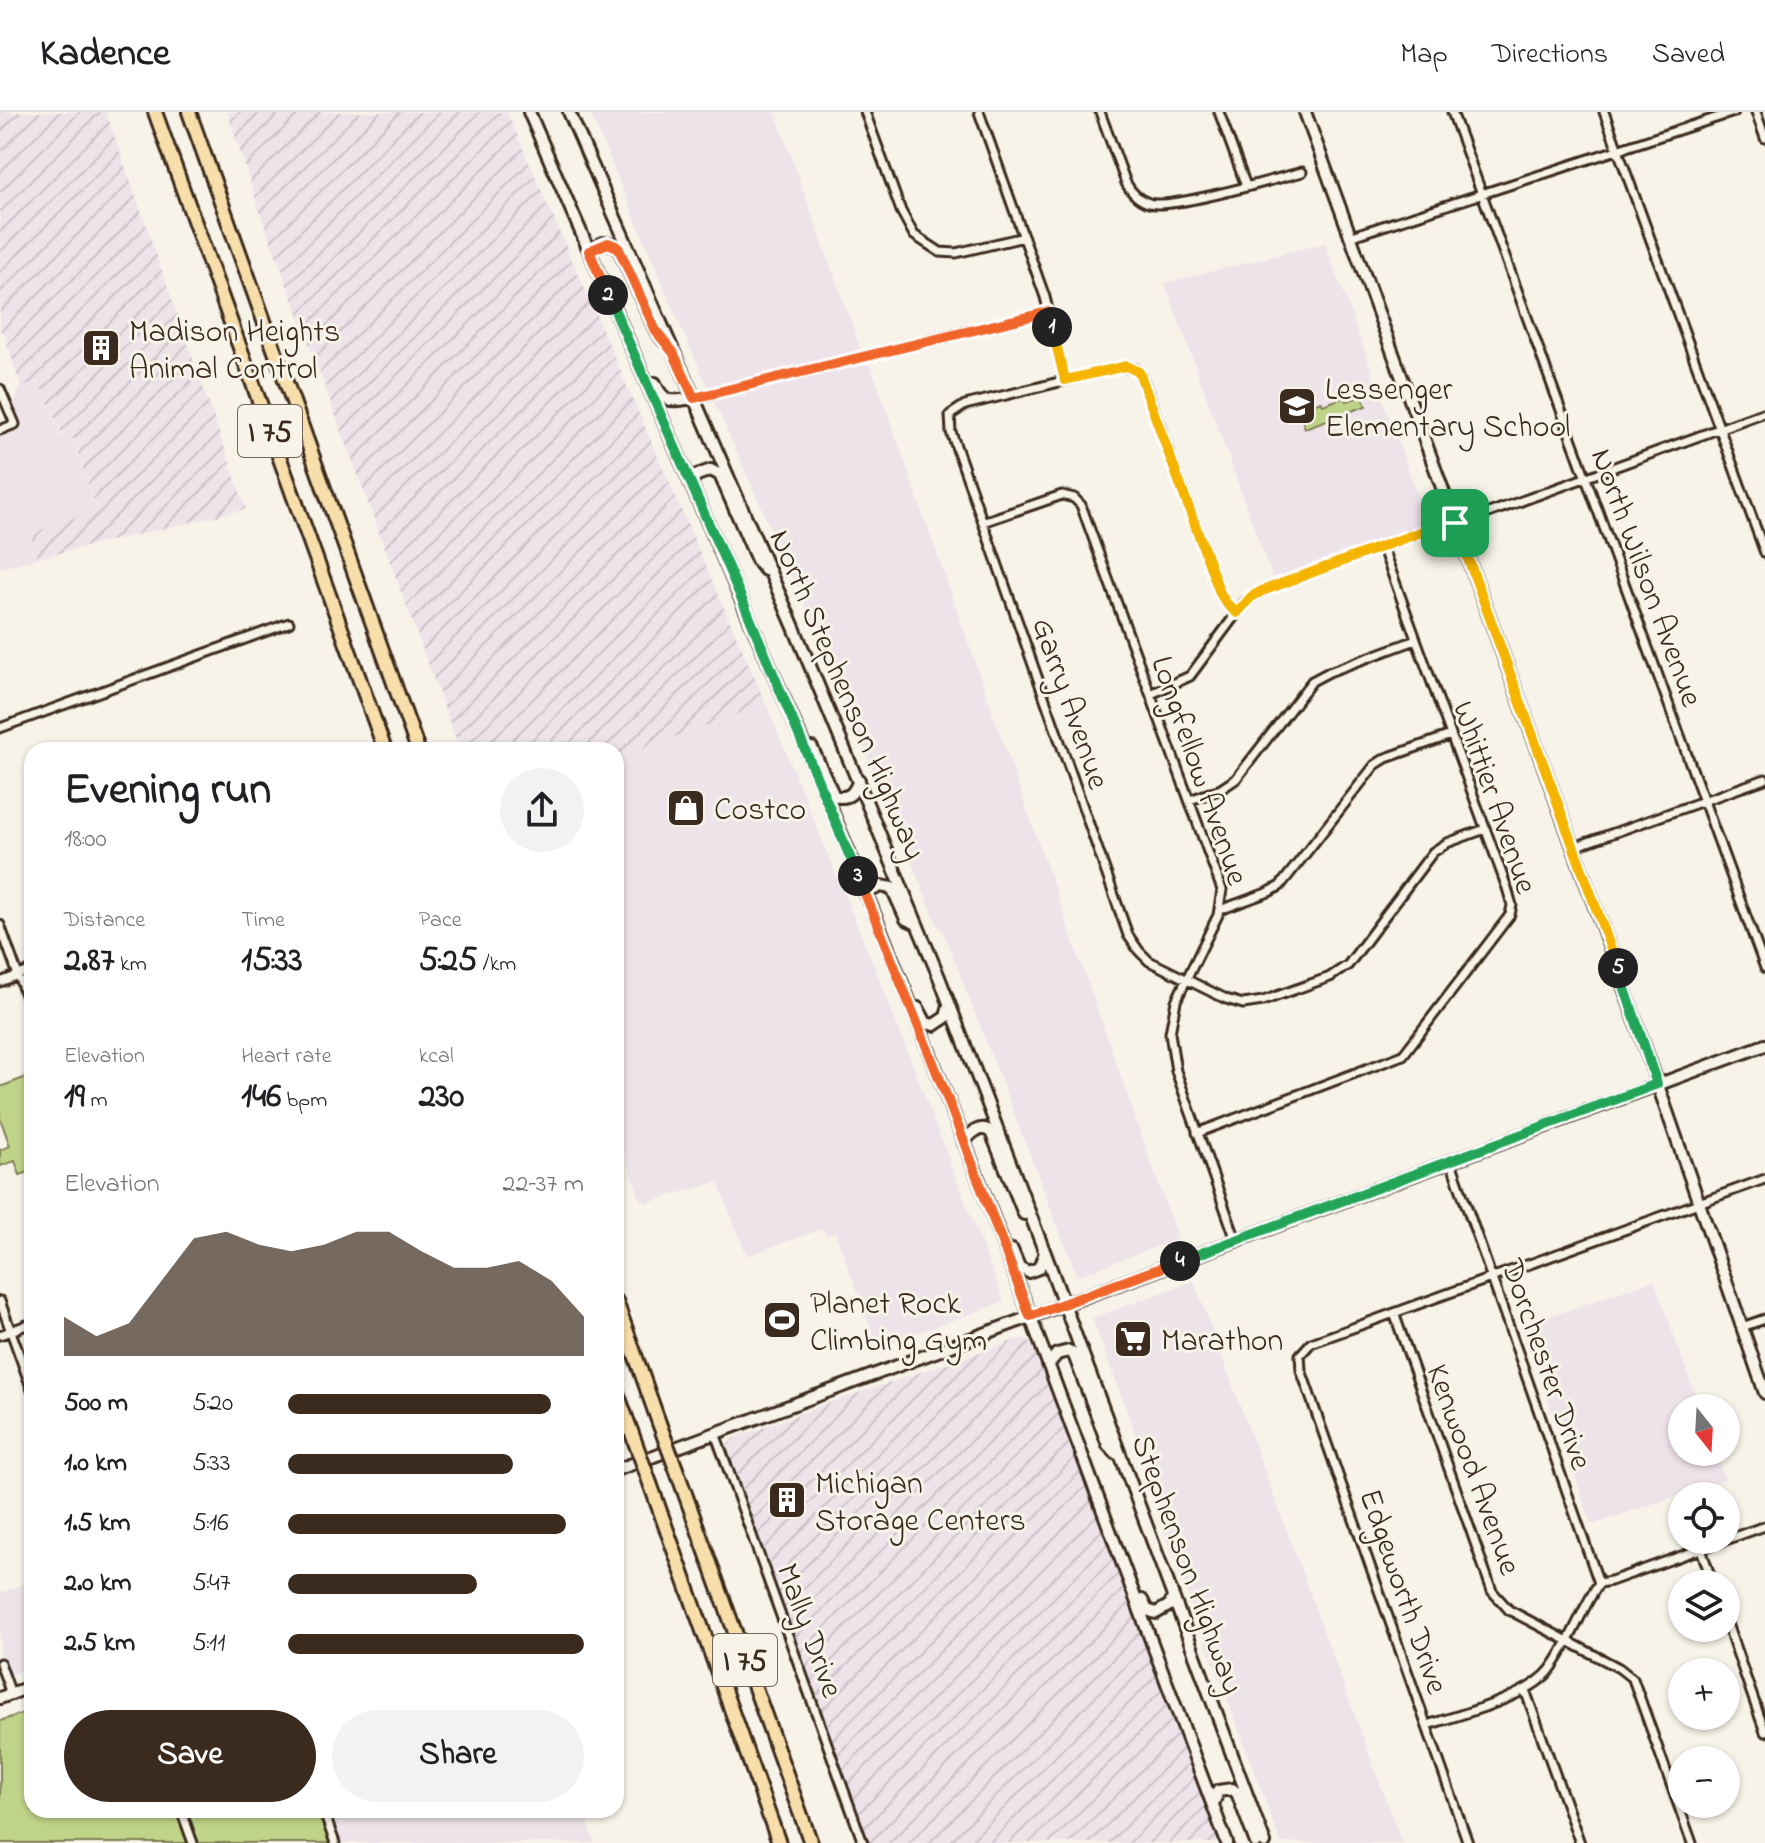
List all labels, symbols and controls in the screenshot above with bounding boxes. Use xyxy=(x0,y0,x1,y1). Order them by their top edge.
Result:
text: Kadence xyxy=(40,27,170,83)
text: Map xyxy=(1400,35,1448,76)
text: Directions xyxy=(1492,35,1608,76)
text: Saved xyxy=(1652,35,1725,76)
pin: 2 xyxy=(588,275,628,315)
text: 2 xyxy=(603,279,613,311)
pin: 1 xyxy=(1032,307,1072,347)
place label: Madison Heights Animal Control xyxy=(129,310,340,394)
text: 1 xyxy=(1049,311,1056,343)
building icon: Madison Heights Animal Control xyxy=(80,327,122,369)
place label: Lessenger Elementary School xyxy=(1325,368,1570,452)
school or university icon: Lessenger Elementary School xyxy=(1276,385,1318,427)
road number: I 75 xyxy=(238,405,302,457)
street label: North Wilson Avenue xyxy=(1576,442,1714,715)
pin xyxy=(1421,489,1489,557)
icon: arrive xyxy=(1433,501,1477,545)
street label: North Stephenson Highway xyxy=(755,523,937,868)
street label: Garry Avenue xyxy=(1017,612,1120,797)
street label: Longfellow Avenue xyxy=(1136,650,1259,893)
street label: Whittier Avenue xyxy=(1438,695,1548,901)
text: Evening run xyxy=(64,759,271,823)
button: share xyxy=(500,768,584,852)
shop icon: Costco xyxy=(665,787,707,829)
place label: Costco xyxy=(714,788,806,835)
text: 18:00 xyxy=(64,821,107,859)
pin: 3 xyxy=(838,856,878,896)
text: 3 xyxy=(853,860,863,892)
text: Distance xyxy=(64,905,145,937)
text: Time xyxy=(241,905,285,937)
text: Pace xyxy=(419,905,462,937)
text: 2.87 xyxy=(64,937,115,987)
text: 15:33 xyxy=(241,937,303,987)
text: 5:25 xyxy=(419,937,477,987)
pin: 5 xyxy=(1598,948,1638,988)
text: km xyxy=(115,949,147,981)
text: /km xyxy=(477,949,516,981)
text: 5 xyxy=(1612,952,1624,984)
text: Elevation xyxy=(64,1041,145,1073)
text: Heart rate xyxy=(241,1041,332,1073)
text: kcal xyxy=(419,1041,454,1073)
text: 19 xyxy=(64,1073,85,1123)
text: 146 xyxy=(241,1073,281,1123)
text: 230 xyxy=(419,1073,464,1123)
text: m xyxy=(85,1085,108,1117)
text: bpm xyxy=(281,1085,327,1117)
text: Elevation xyxy=(64,1166,160,1204)
text: 22–37 m xyxy=(503,1166,584,1204)
pin: 4 xyxy=(1160,1241,1200,1281)
text: 4 xyxy=(1175,1245,1185,1277)
street label: Dorchester Drive xyxy=(1486,1253,1603,1477)
place label: Planet Rock Climbing Gym xyxy=(810,1282,987,1366)
sports icon: Planet Rock Climbing Gym xyxy=(761,1299,803,1341)
supermarket icon: Marathon xyxy=(1112,1318,1154,1360)
place label: Marathon xyxy=(1161,1319,1283,1366)
street label: Kenwood Avenue xyxy=(1412,1358,1532,1583)
text: 500 m xyxy=(64,1385,128,1423)
text: 5:20 xyxy=(192,1385,233,1423)
north arrow xyxy=(1668,1394,1740,1466)
map controls xyxy=(1668,1394,1740,1818)
street label: Stephenson Highway xyxy=(1117,1429,1254,1701)
text: 1.0 km xyxy=(64,1445,127,1483)
text: 5:33 xyxy=(192,1445,231,1483)
place label: Michigan Storage Centers xyxy=(815,1462,1026,1546)
building icon: Michigan Storage Centers xyxy=(766,1479,808,1521)
button: locate xyxy=(1668,1482,1740,1554)
street label: Edgeworth Drive xyxy=(1345,1483,1459,1702)
text: 1.5 km xyxy=(64,1505,131,1543)
text: 5:16 xyxy=(192,1505,229,1543)
street label: Mally Drive xyxy=(762,1557,854,1706)
text: 2.0 km xyxy=(64,1565,132,1603)
text: 5:47 xyxy=(192,1565,231,1603)
button: layers xyxy=(1668,1570,1740,1642)
text: 2.5 km xyxy=(64,1625,135,1663)
text: 5:11 xyxy=(192,1625,226,1663)
road number: I 75 xyxy=(713,1634,777,1686)
button: + xyxy=(1668,1658,1740,1730)
button: Save xyxy=(64,1710,316,1802)
button: Share xyxy=(332,1710,584,1802)
button: − xyxy=(1668,1746,1740,1818)

